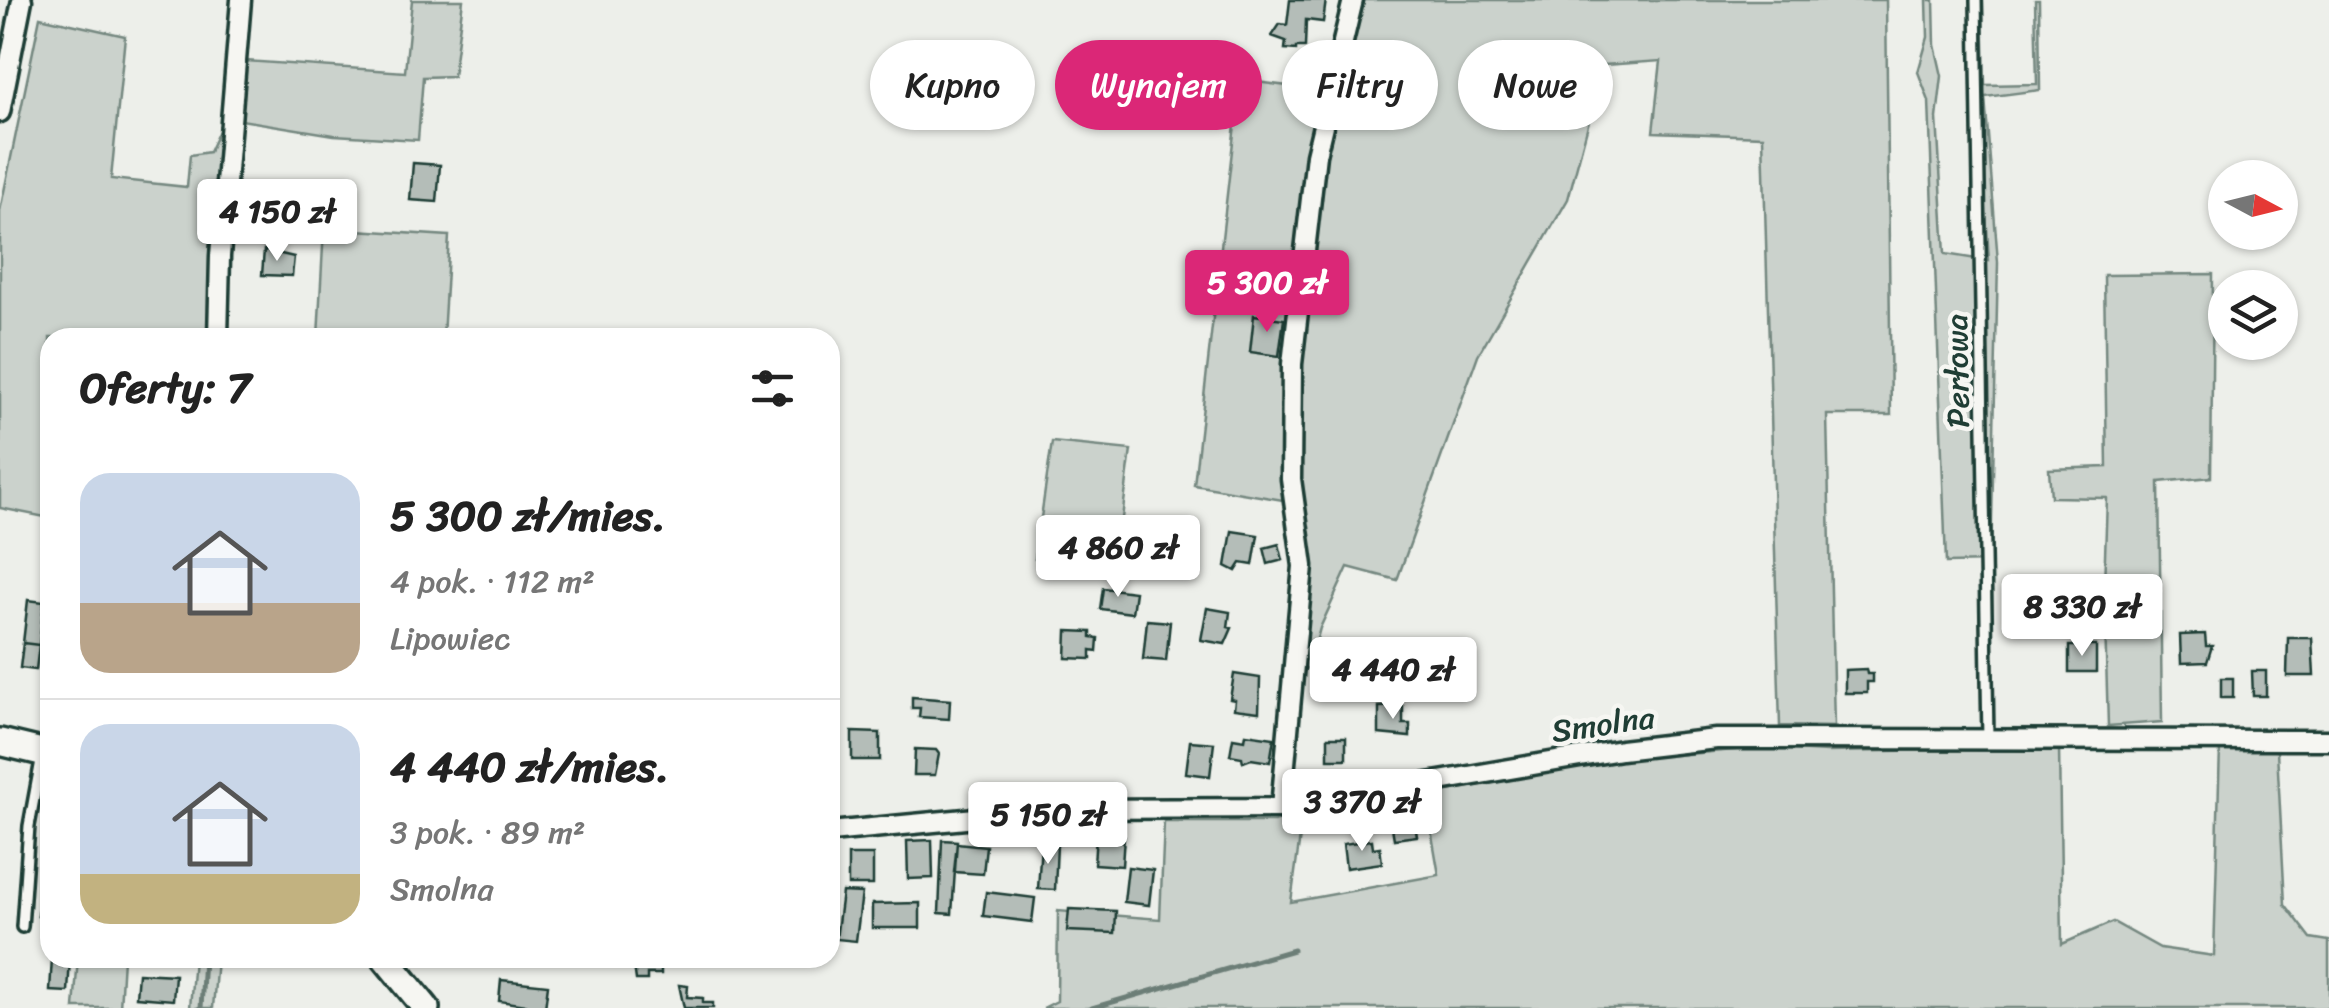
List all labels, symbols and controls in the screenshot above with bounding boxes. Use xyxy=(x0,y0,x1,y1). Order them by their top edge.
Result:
chip: Kupno xyxy=(870,40,1035,130)
chip: Wynajem xyxy=(1055,40,1262,130)
chip: Filtry xyxy=(1282,40,1438,130)
chip: Nowe xyxy=(1458,40,1613,130)
north arrow xyxy=(2208,160,2298,250)
map controls xyxy=(2208,160,2298,360)
pin: 4 150 zł xyxy=(174,179,380,264)
text: 4 150 zł xyxy=(219,183,335,240)
pin: 5 300 zł xyxy=(1164,250,1370,335)
text: 5 300 zł xyxy=(1207,254,1327,311)
button: layers xyxy=(2208,270,2298,360)
street label: Perłowa xyxy=(1928,314,1987,428)
text: Oferty: 7 xyxy=(80,351,251,425)
icon: filters xyxy=(745,361,800,416)
text: 5 300 zł/mies. xyxy=(390,479,666,553)
icon: home xyxy=(160,513,280,633)
pin: 4 860 zł xyxy=(1015,515,1221,600)
text: 4 860 zł xyxy=(1058,519,1178,576)
text: 4 pok. · 112 m² xyxy=(390,553,595,610)
pin: 8 330 zł xyxy=(1979,574,2185,659)
text: 8 330 zł xyxy=(2024,578,2140,635)
text: Lipowiec xyxy=(390,610,510,667)
pin: 4 440 zł xyxy=(1290,637,1496,722)
text: 4 440 zł xyxy=(1332,641,1454,698)
street label: Smolna xyxy=(1548,689,1659,760)
text: 4 440 zł/mies. xyxy=(390,730,669,804)
icon: home xyxy=(160,764,280,884)
pin: 3 370 zł xyxy=(1259,769,1465,854)
text: 3 370 zł xyxy=(1304,773,1420,830)
pin: 5 150 zł xyxy=(945,782,1151,867)
text: 5 150 zł xyxy=(990,786,1106,843)
text: 3 pok. · 89 m² xyxy=(390,804,585,861)
text: Smolna xyxy=(390,861,494,918)

